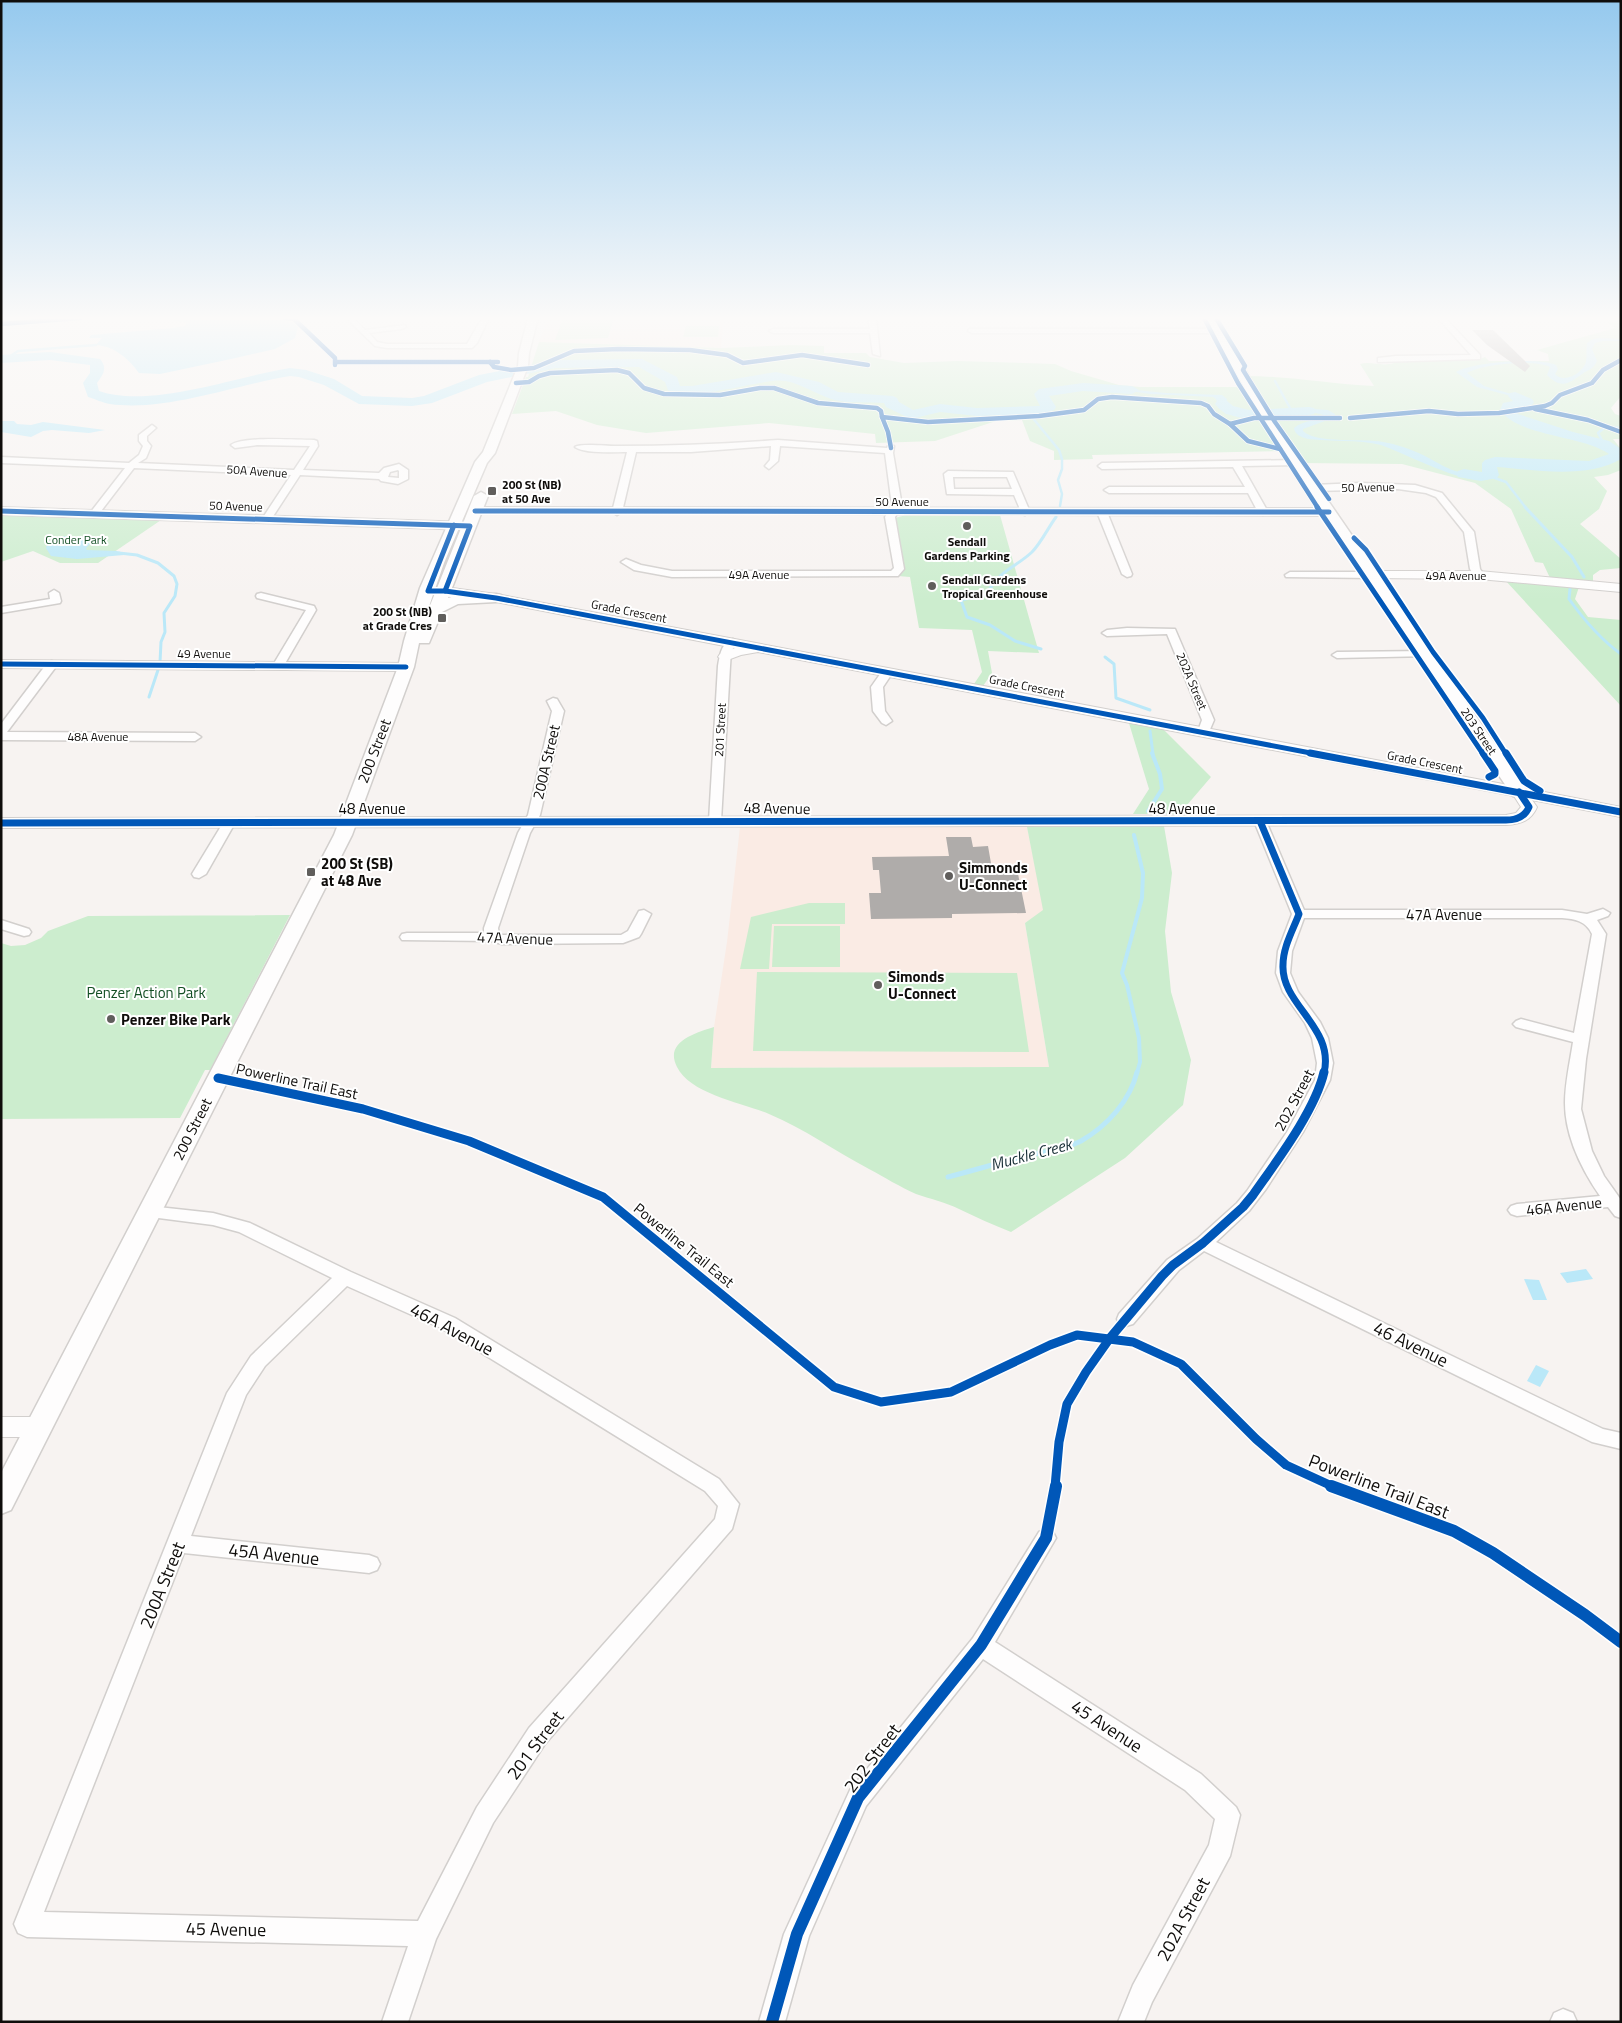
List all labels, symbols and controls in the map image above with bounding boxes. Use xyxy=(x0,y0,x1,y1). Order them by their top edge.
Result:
street label: 50A Avenue xyxy=(226,459,288,483)
place label: 200 St (NB) at 50 Ave xyxy=(502,475,562,508)
street label: 50 Avenue xyxy=(1341,477,1395,497)
marker: 200 St (NB) at 50 Ave xyxy=(486,485,498,497)
street label: 50 Avenue xyxy=(875,492,929,511)
street label: 50 Avenue xyxy=(209,496,263,516)
marker: Sendall Gardens Parking xyxy=(961,520,973,532)
park label: Conder Park xyxy=(45,530,107,549)
place label: Sendall Gardens Parking xyxy=(924,532,1010,565)
street label: 49A Avenue xyxy=(729,565,789,584)
street label: 49A Avenue xyxy=(1426,566,1486,585)
place label: Sendall Gardens Tropical Greenhouse xyxy=(942,570,1048,603)
marker: Sendall Gardens Tropical Greenhouse xyxy=(926,580,938,592)
street label: Grade Crescent xyxy=(590,594,669,628)
place label: 200 St (NB) at Grade Cres xyxy=(363,602,432,635)
marker: 200 St (NB) at Grade Cres xyxy=(436,612,448,624)
street label: 49 Avenue xyxy=(177,644,231,663)
street label: 202A Street xyxy=(1171,649,1213,713)
street label: Grade Crescent xyxy=(988,669,1067,703)
street label: 201 Street xyxy=(709,702,731,757)
street label: 203 Street xyxy=(1456,703,1502,759)
street label: 200 Street xyxy=(351,715,397,786)
street label: 200A Street xyxy=(526,722,566,802)
street label: 48A Avenue xyxy=(68,727,128,746)
street label: Grade Crescent xyxy=(1386,745,1465,779)
street label: 48 Avenue xyxy=(743,796,811,820)
street label: 48 Avenue xyxy=(338,797,406,820)
street label: 48 Avenue xyxy=(1148,797,1216,820)
place label: 200 St (SB) at 48 Ave xyxy=(321,852,393,892)
place label: Simmonds U-Connect xyxy=(959,856,1028,896)
marker: 200 St (SB) at 48 Ave xyxy=(305,866,317,878)
marker: Simmonds U-Connect xyxy=(943,870,955,882)
street label: 47A Avenue xyxy=(1406,903,1482,926)
street label: 47A Avenue xyxy=(477,925,553,951)
place label: Simonds U-Connect xyxy=(888,965,957,1005)
marker: Simonds U-Connect xyxy=(872,979,884,991)
park label: Penzer Action Park xyxy=(86,981,206,1004)
place label: Penzer Bike Park xyxy=(121,1008,231,1031)
marker: Penzer Bike Park xyxy=(105,1013,117,1025)
street label: Powerline Trail East xyxy=(234,1057,361,1105)
street label: 202 Street xyxy=(1268,1064,1320,1135)
street label: 200 Street xyxy=(167,1093,218,1164)
water label: Muckle Creek xyxy=(988,1131,1076,1176)
street label: 46A Avenue xyxy=(1525,1191,1603,1221)
street label: Powerline Trail East xyxy=(629,1197,740,1293)
street label: 46A Avenue xyxy=(405,1296,499,1362)
street label: 46 Avenue xyxy=(1369,1314,1453,1374)
street label: Powerline Trail East xyxy=(1305,1447,1454,1525)
street label: 45A Avenue xyxy=(227,1536,321,1572)
street label: 200A Street xyxy=(132,1537,192,1632)
street label: 45 Avenue xyxy=(1066,1693,1148,1759)
street label: 201 Street xyxy=(500,1704,570,1785)
street label: 202 Street xyxy=(837,1717,907,1798)
street label: 202A Street xyxy=(1150,1872,1217,1966)
street label: 45 Avenue xyxy=(186,1915,266,1943)

